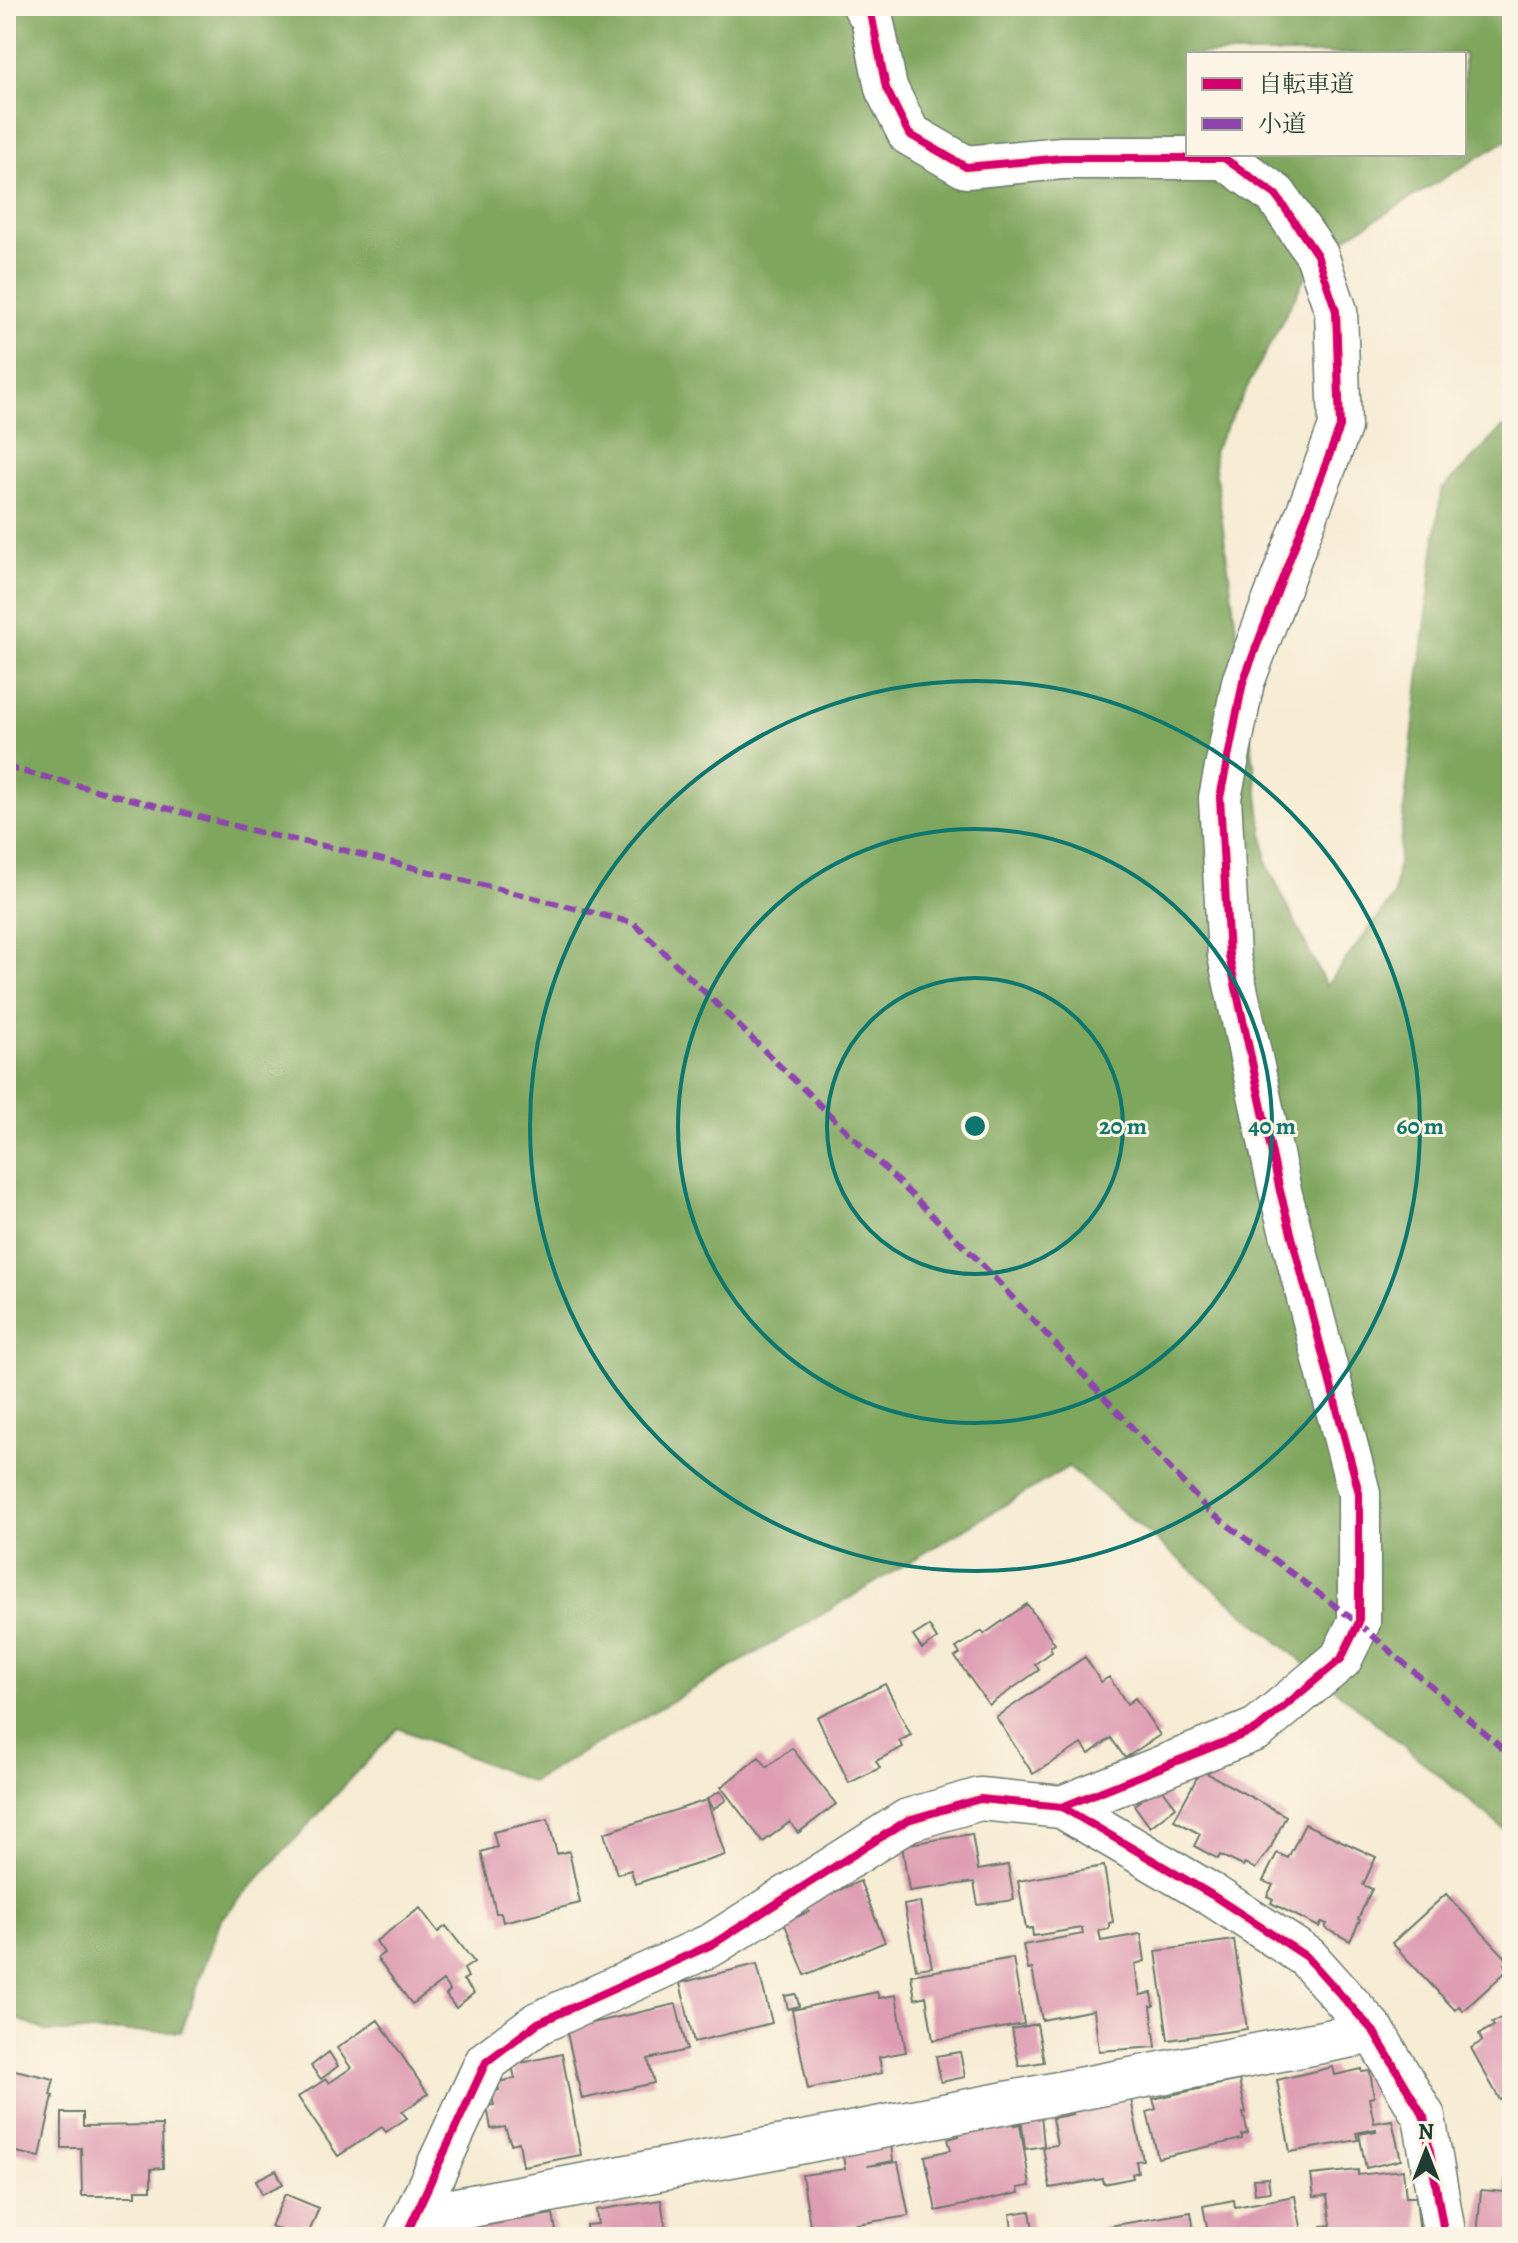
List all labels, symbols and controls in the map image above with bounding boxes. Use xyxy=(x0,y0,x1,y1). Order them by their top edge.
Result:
legend xyxy=(1186,52,1466,156)
text: 自転車道 xyxy=(1258,68,1354,100)
text: 小道 xyxy=(1258,108,1306,140)
text: 20 m xyxy=(1099,1110,1147,1142)
text: 40 m xyxy=(1248,1110,1296,1142)
text: 60 m xyxy=(1396,1110,1444,1142)
centre of rings xyxy=(961,1112,989,1140)
north arrow xyxy=(1386,2111,1466,2191)
text: N xyxy=(1418,2117,1434,2147)

